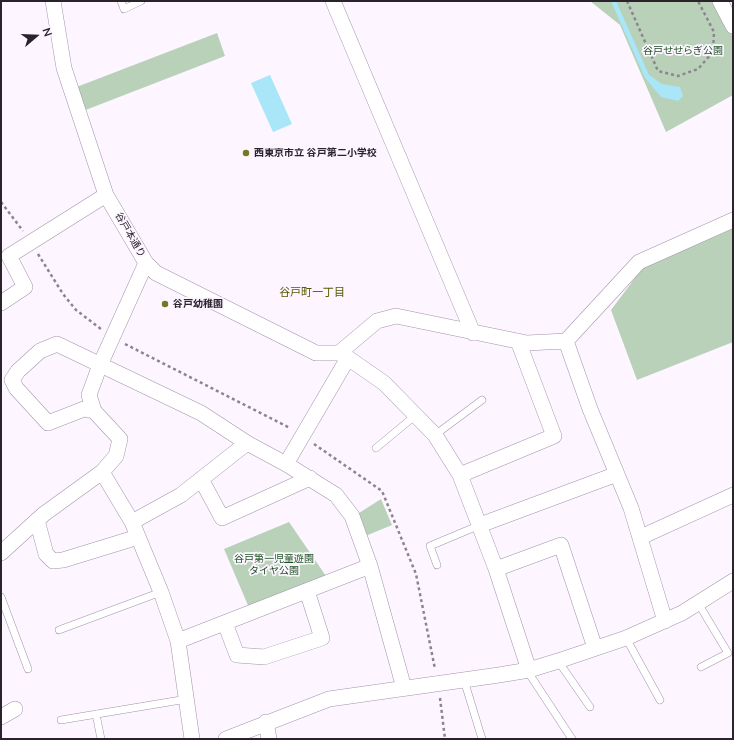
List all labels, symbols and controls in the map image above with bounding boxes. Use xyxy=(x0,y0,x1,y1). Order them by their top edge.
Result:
north arrow xyxy=(16,16,56,56)
text: N xyxy=(39,26,55,38)
park label: 谷戸せせらぎ公園 xyxy=(643,45,723,57)
place label: 西東京市立 谷戸第二小学校 xyxy=(254,147,377,159)
marker: 西東京市立 谷戸第二小学校 xyxy=(241,148,251,158)
street label: 谷戸本通り xyxy=(112,210,148,260)
district label: 谷戸町一丁目 xyxy=(279,286,345,300)
place label: 谷戸幼稚園 xyxy=(173,298,223,310)
marker: 谷戸幼稚園 xyxy=(160,299,170,309)
park label: 谷戸第一児童遊園 タイヤ公園 xyxy=(234,553,314,576)

